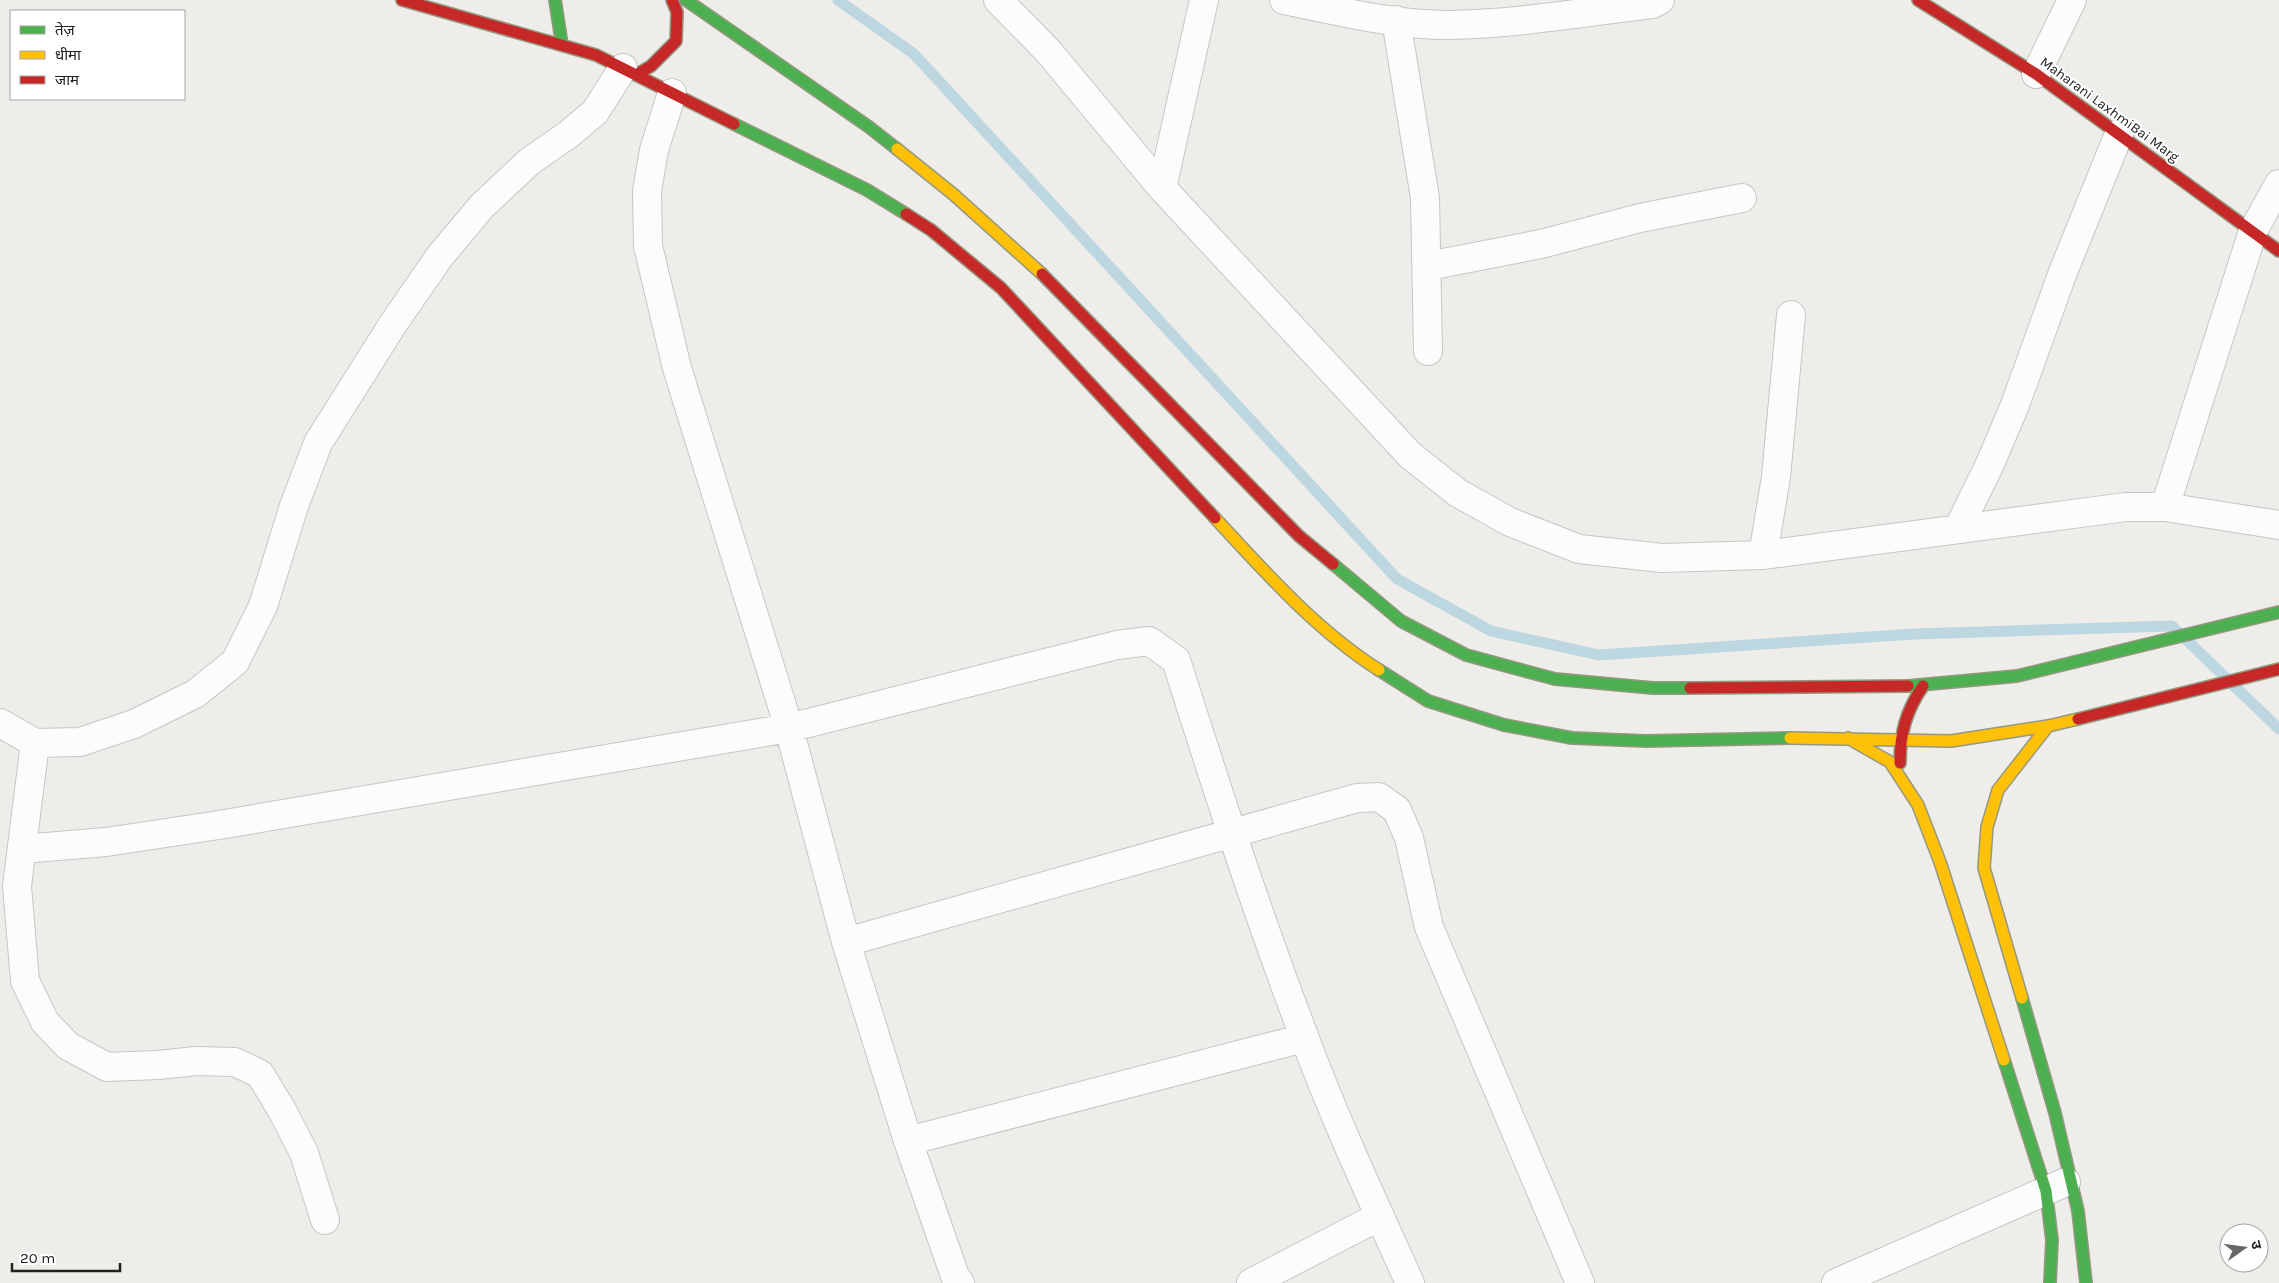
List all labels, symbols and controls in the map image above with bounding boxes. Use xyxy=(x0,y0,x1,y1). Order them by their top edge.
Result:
legend xyxy=(10,10,185,100)
text: तेज़ xyxy=(55,21,76,39)
text: धीमा xyxy=(55,46,82,64)
street label: Maharani LaxhmiBai Marg xyxy=(2037,53,2183,166)
text: जाम xyxy=(55,71,80,89)
north arrow xyxy=(2219,1223,2269,1273)
text: उ xyxy=(2247,1239,2266,1252)
scale bar xyxy=(12,1240,120,1272)
text: 20 m xyxy=(20,1249,55,1267)

